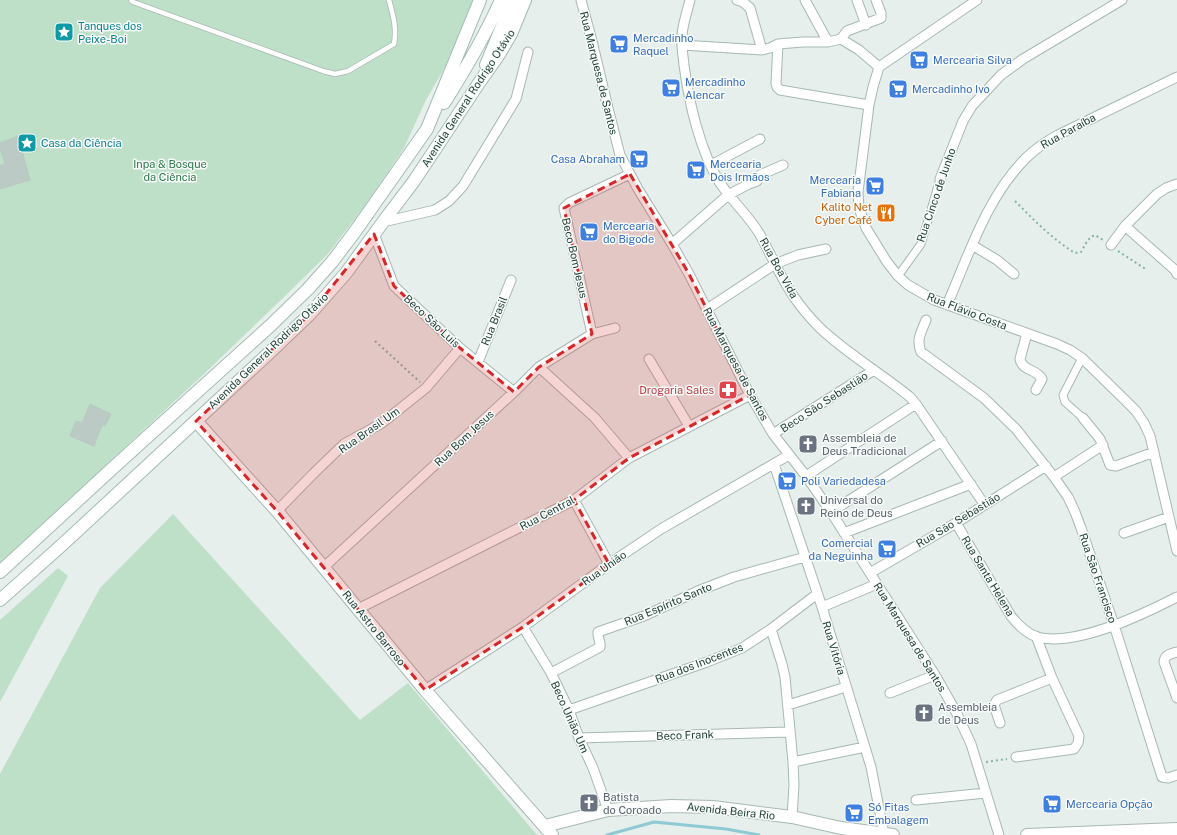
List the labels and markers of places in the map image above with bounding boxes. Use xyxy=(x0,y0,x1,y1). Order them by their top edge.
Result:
place label: Tanques dos Peixe-Boi xyxy=(78,20,142,45)
place icon: Tanques dos Peixe-Boi xyxy=(53,21,75,43)
place label: Mercadinho Raquel xyxy=(633,32,693,57)
supermarket icon: Mercadinho Raquel xyxy=(608,33,630,55)
supermarket icon: Mercearia Silva xyxy=(908,49,930,71)
place label: Mercearia Silva xyxy=(933,54,1012,66)
place label: Mercadinho Alencar xyxy=(685,76,745,101)
supermarket icon: Mercadinho Alencar xyxy=(660,77,682,99)
supermarket icon: Mercadinho Ivo xyxy=(887,78,909,100)
place label: Mercadinho Ivo xyxy=(912,83,990,95)
place icon: Casa da Ciência xyxy=(16,132,38,154)
place label: Casa da Ciência xyxy=(41,137,122,149)
supermarket icon: Casa Abraham xyxy=(628,148,650,170)
place label: Casa Abraham xyxy=(551,153,625,165)
place label: Mercearia Dois Irmãos xyxy=(710,158,770,183)
supermarket icon: Mercearia Dois Irmãos xyxy=(685,159,707,181)
place label: Mercearia Fabiana xyxy=(810,174,861,199)
supermarket icon: Mercearia Fabiana xyxy=(864,175,886,197)
place label: Kalito Net Cyber Café xyxy=(815,201,872,226)
restaurant icon: Kalito Net Cyber Café xyxy=(875,202,897,224)
place label: Mercearia do Bigode xyxy=(603,220,654,245)
supermarket icon: Mercearia do Bigode xyxy=(578,221,600,243)
pharmacy icon: Drogaria Sales xyxy=(717,379,739,401)
place label: Drogaria Sales xyxy=(639,384,714,396)
place label: Assembleia de Deus Tradicional xyxy=(822,432,907,457)
church icon: Assembleia de Deus Tradicional xyxy=(797,433,819,455)
supermarket icon: Poli Variedadesa xyxy=(776,470,798,492)
place label: Poli Variedadesa xyxy=(801,475,886,487)
place label: Universal do Reino de Deus xyxy=(820,494,893,519)
church icon: Universal do Reino de Deus xyxy=(795,495,817,517)
place label: Comercial da Neguinha xyxy=(809,537,873,562)
supermarket icon: Comercial da Neguinha xyxy=(876,538,898,560)
place label: Assembleia de Deus xyxy=(938,701,997,726)
church icon: Assembleia de Deus xyxy=(913,702,935,724)
place label: Batista do Coroado xyxy=(603,791,661,816)
church icon: Batista do Coroado xyxy=(578,792,600,814)
supermarket icon: Mercearia Opção xyxy=(1041,793,1063,815)
place label: Mercearia Opção xyxy=(1066,798,1153,811)
place label: Só Fitas Embalagem xyxy=(868,801,929,826)
supermarket icon: Só Fitas Embalagem xyxy=(843,802,865,824)

